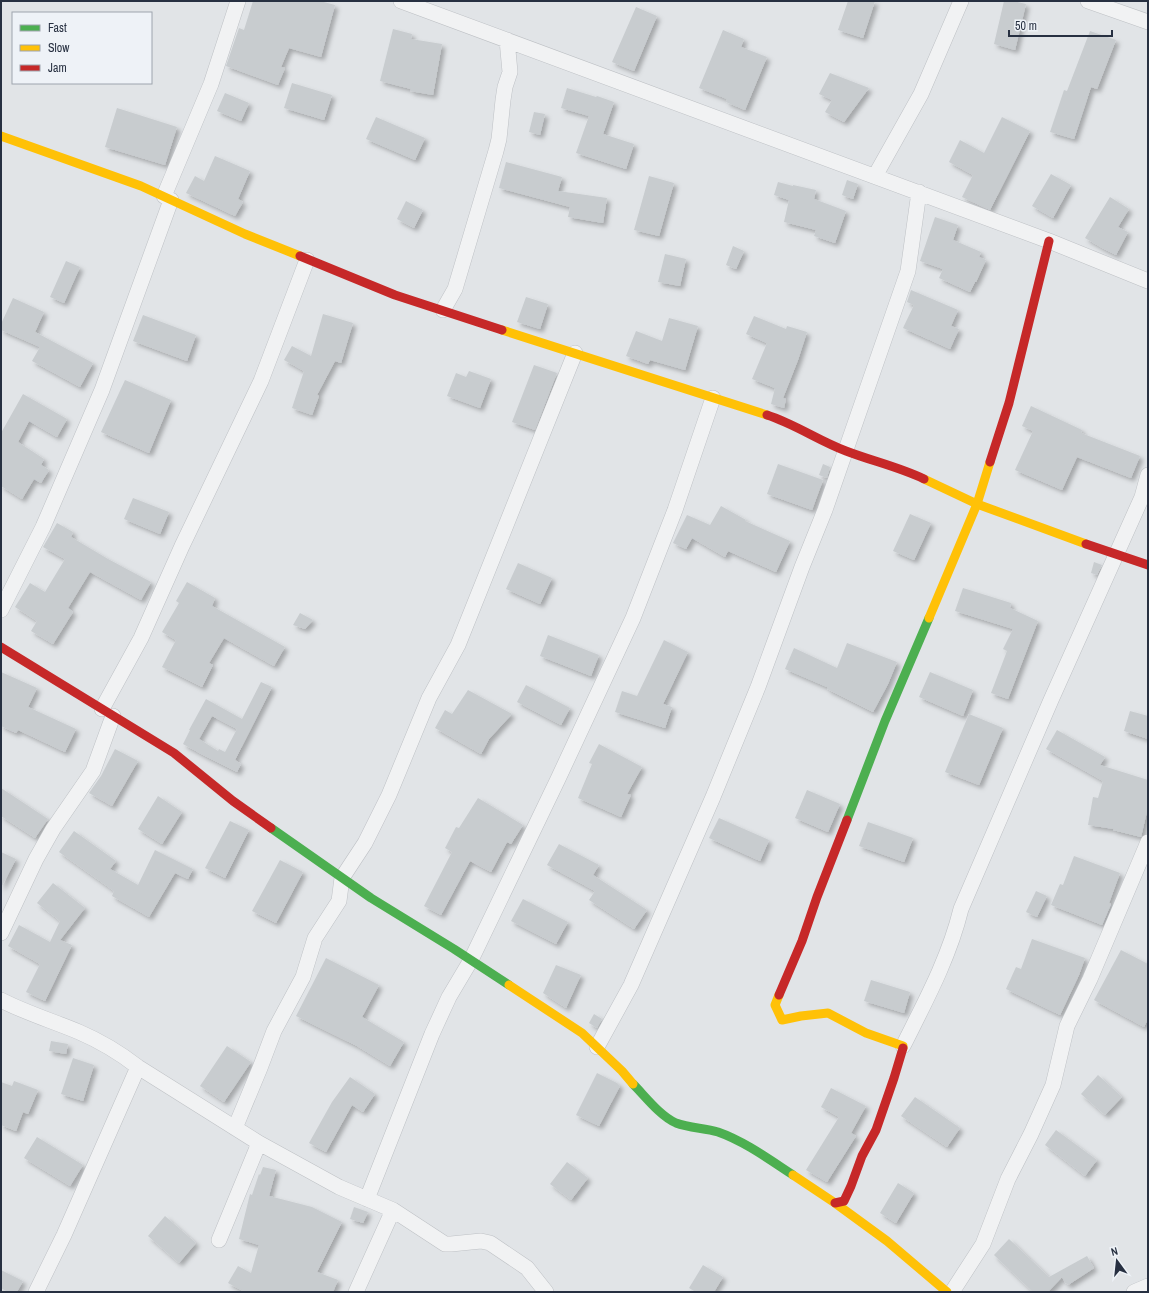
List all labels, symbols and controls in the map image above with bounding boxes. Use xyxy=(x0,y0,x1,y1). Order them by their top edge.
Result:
legend xyxy=(12,12,152,84)
scale bar xyxy=(1009,12,1112,38)
text: 50 m xyxy=(1015,18,1037,34)
text: Fast xyxy=(48,20,67,36)
text: Slow xyxy=(48,40,70,56)
text: Jam xyxy=(48,60,67,76)
north arrow xyxy=(1097,1241,1137,1281)
text: N xyxy=(1109,1244,1119,1259)

